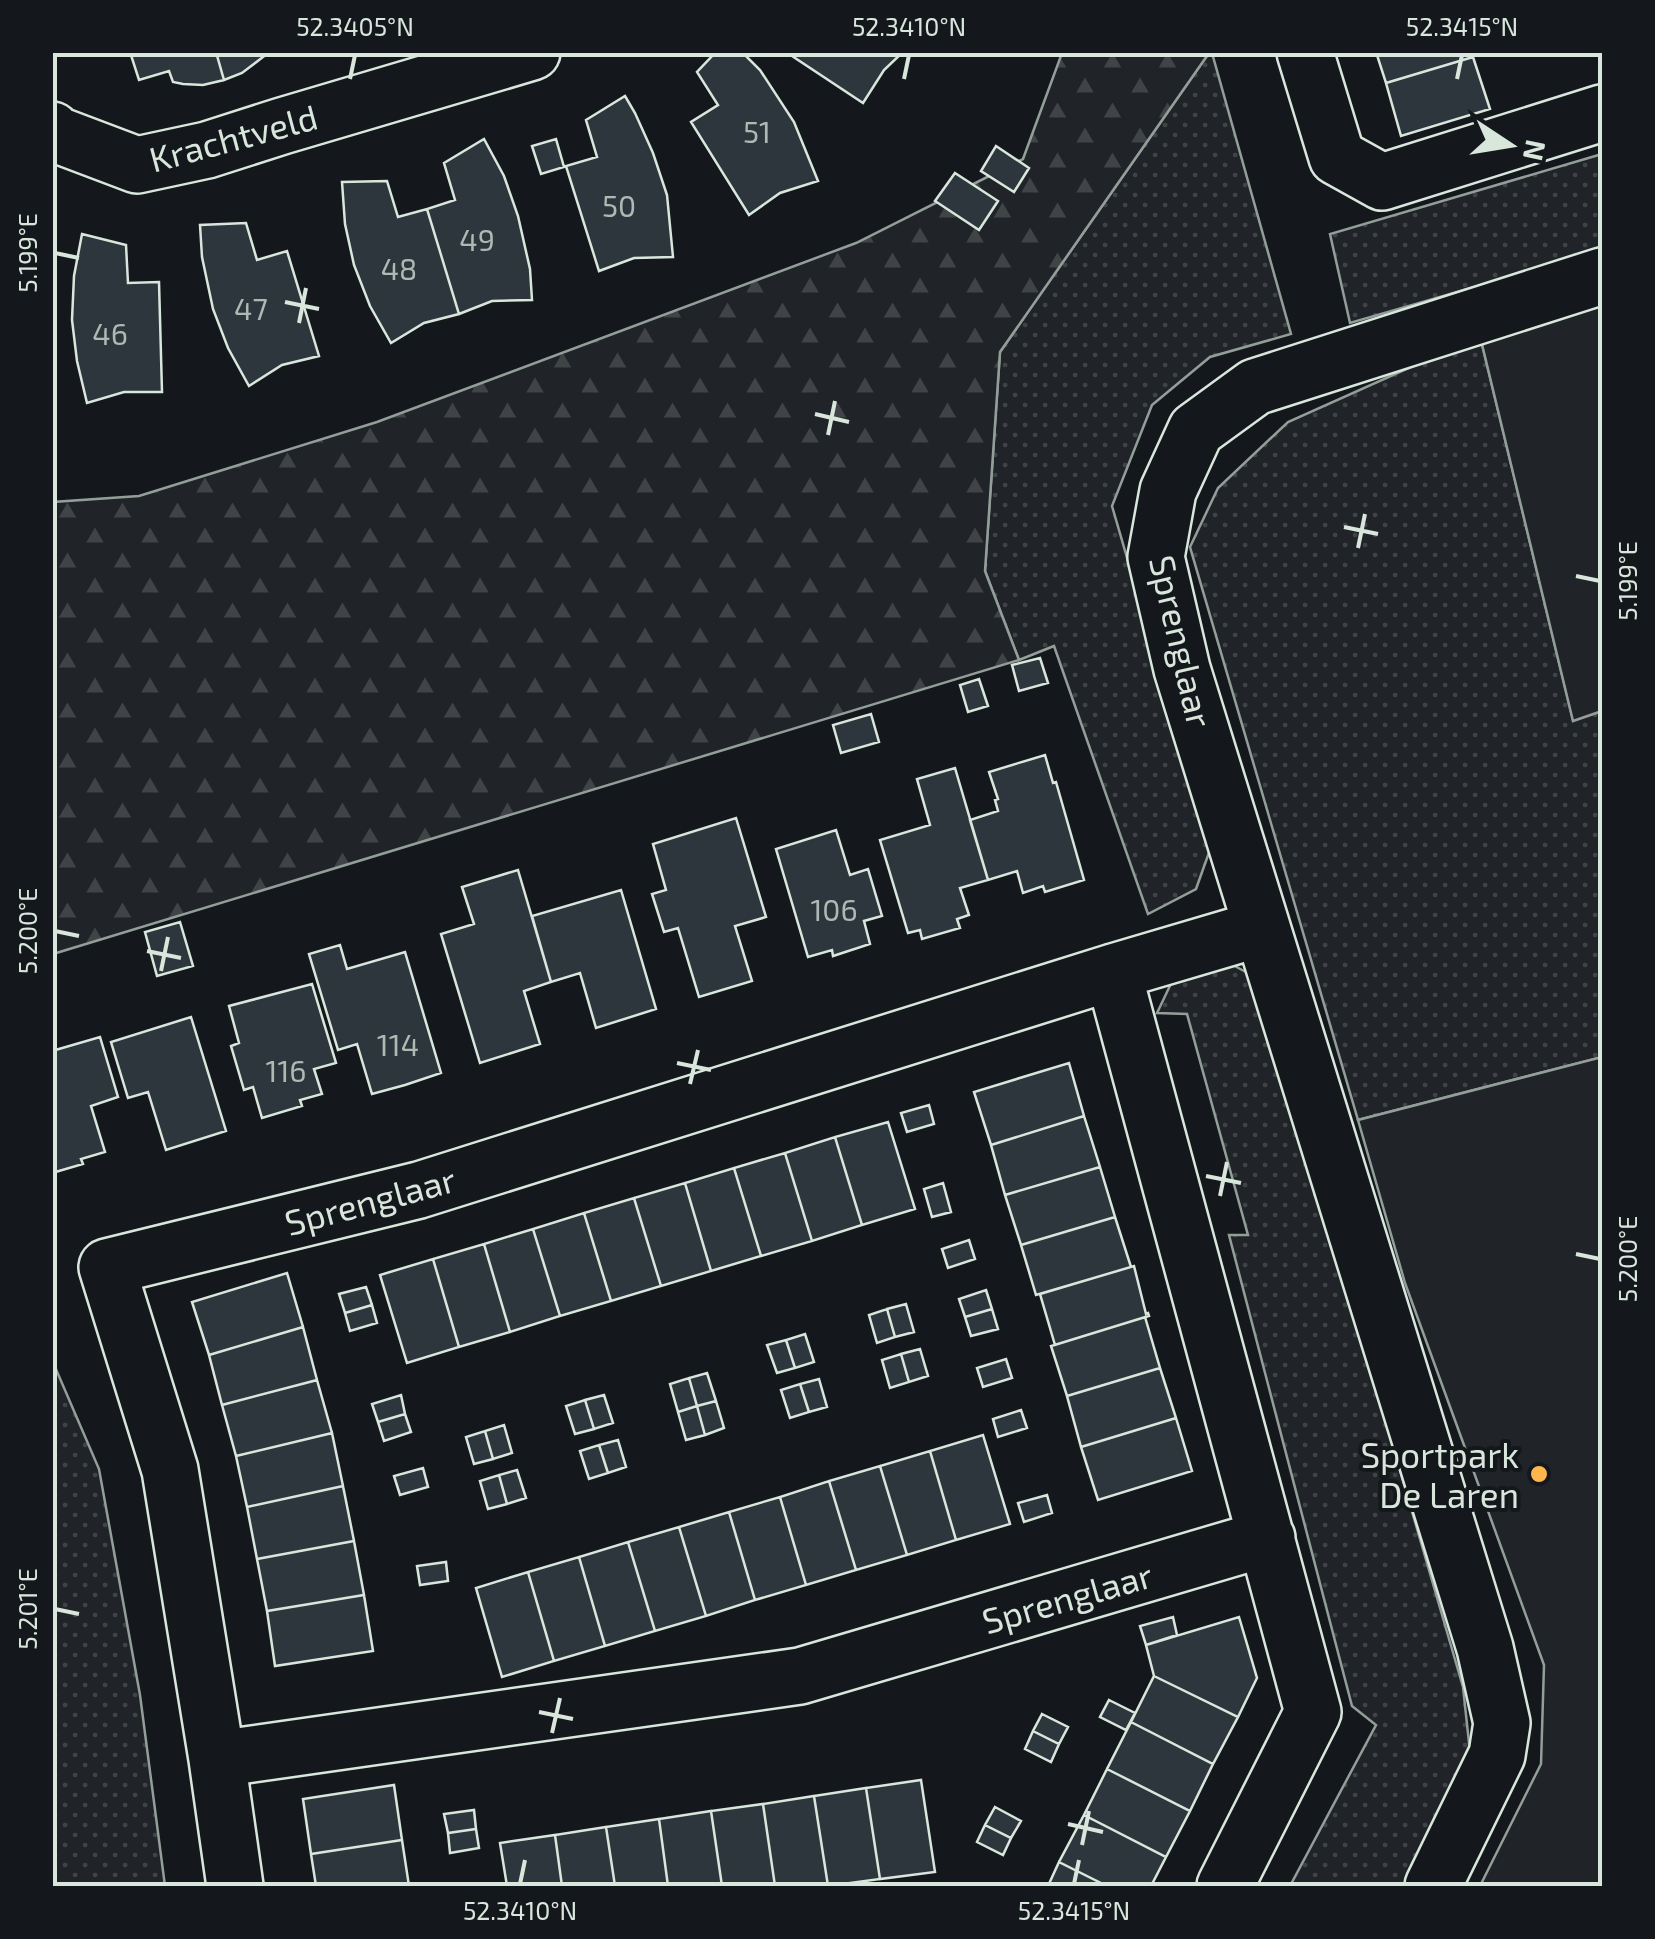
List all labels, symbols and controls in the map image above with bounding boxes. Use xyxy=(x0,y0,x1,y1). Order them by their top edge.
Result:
text: 52.3405°N xyxy=(296,11,414,41)
text: 52.3410°N xyxy=(852,11,966,41)
text: 52.3415°N xyxy=(1406,11,1518,41)
street label: Krachtveld xyxy=(144,94,322,180)
north arrow xyxy=(1460,95,1560,195)
house number: 51 xyxy=(743,113,771,149)
text: N xyxy=(1517,137,1554,164)
house number: 50 xyxy=(602,187,636,223)
text: 5.199°E xyxy=(12,213,42,293)
house number: 49 xyxy=(459,221,495,257)
house number: 48 xyxy=(381,250,417,286)
house number: 47 xyxy=(234,290,268,326)
house number: 46 xyxy=(92,315,128,351)
text: 5.199°E xyxy=(1612,541,1642,621)
street label: Sprenglaar xyxy=(1142,551,1222,731)
text: 5.200°E xyxy=(12,888,42,974)
house number: 106 xyxy=(810,891,858,927)
house number: 114 xyxy=(377,1026,419,1062)
house number: 116 xyxy=(265,1052,307,1088)
street label: Sprenglaar xyxy=(280,1157,460,1243)
text: 5.200°E xyxy=(1612,1216,1642,1302)
place label: Sportpark De Laren xyxy=(1360,1433,1519,1515)
marker: Sportpark De Laren xyxy=(1528,1463,1550,1485)
street label: Sprenglaar xyxy=(977,1553,1157,1641)
text: 5.201°E xyxy=(12,1568,42,1650)
text: 52.3410°N xyxy=(463,1895,577,1925)
text: 52.3415°N xyxy=(1018,1895,1130,1925)

